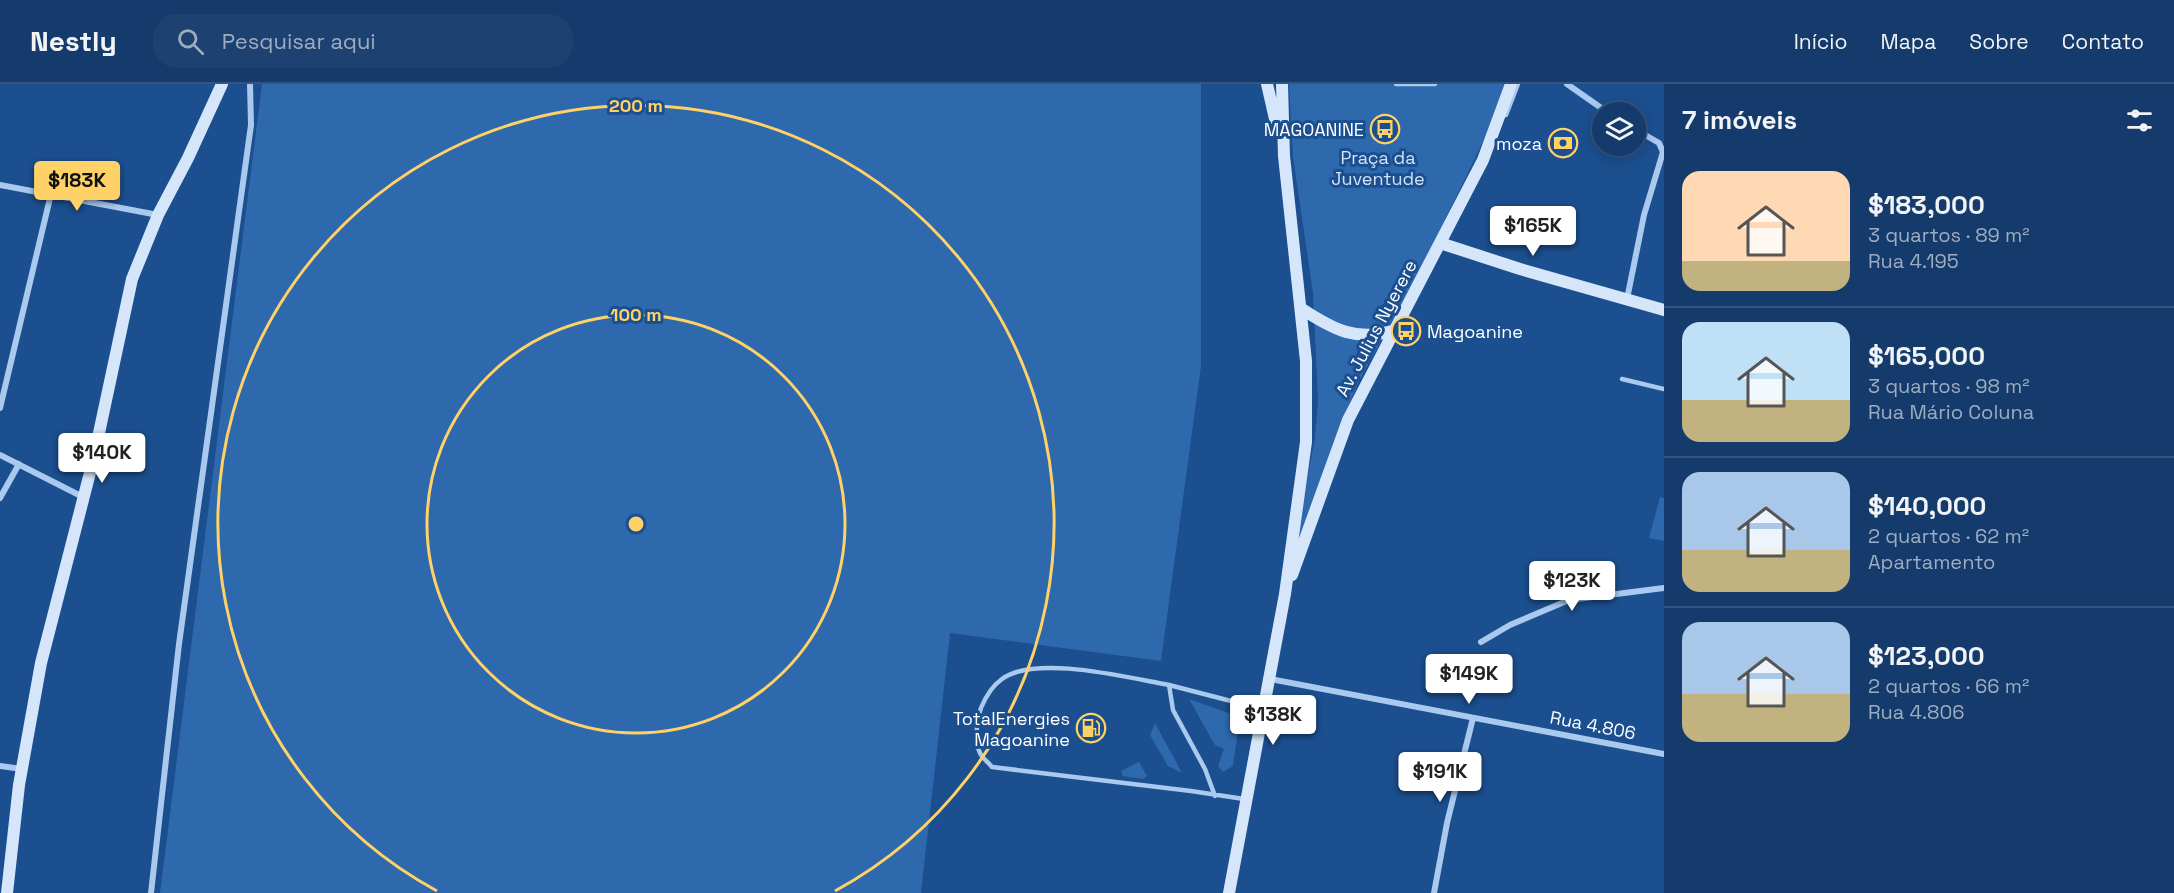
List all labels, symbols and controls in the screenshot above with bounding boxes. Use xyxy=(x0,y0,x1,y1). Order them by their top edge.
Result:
search box xyxy=(153,14,573,68)
text: Nestly xyxy=(30,23,117,59)
icon: search xyxy=(174,25,207,58)
text: Pesquisar aqui xyxy=(222,27,376,55)
text: Início xyxy=(1794,28,1847,55)
text: Mapa xyxy=(1880,28,1936,55)
text: Sobre xyxy=(1969,28,2029,55)
text: Contato xyxy=(2062,28,2144,55)
text: 200 m xyxy=(609,94,663,117)
map controls xyxy=(1592,102,1646,156)
button: layers xyxy=(1592,102,1646,156)
text: 7 imóveis xyxy=(1682,103,1797,137)
icon: filters xyxy=(2123,104,2156,137)
bus stop icon: MAGOANINE xyxy=(1369,113,1401,145)
place label: MAGOANINE xyxy=(1264,118,1364,141)
bank icon: moza xyxy=(1547,127,1579,159)
place label: moza xyxy=(1496,132,1542,155)
park label: Praça da Juventude xyxy=(1331,146,1425,190)
pin: $183K xyxy=(35,161,119,212)
text: $183K xyxy=(48,167,106,193)
text: $183,000 xyxy=(1868,188,1985,222)
icon: home xyxy=(1730,195,1802,267)
pin: $165K xyxy=(1491,206,1575,257)
text: $165K xyxy=(1504,212,1562,238)
text: 3 quartos · 89 m² xyxy=(1868,222,2030,248)
text: Rua 4.195 xyxy=(1868,248,1959,274)
street label: Av. Julius Nyerere xyxy=(1330,256,1422,400)
text: 100 m xyxy=(610,303,662,326)
bus stop icon: Magoanine xyxy=(1390,315,1422,347)
place label: Magoanine xyxy=(1427,320,1523,343)
text: $165,000 xyxy=(1868,339,1985,373)
icon: home xyxy=(1730,346,1802,418)
text: 3 quartos · 98 m² xyxy=(1868,373,2030,399)
text: Rua Mário Coluna xyxy=(1868,399,2034,425)
pin: $140K xyxy=(60,433,144,484)
text: $140K xyxy=(72,439,132,465)
text: $140,000 xyxy=(1868,489,1986,523)
icon: home xyxy=(1730,496,1802,568)
centre of rings xyxy=(626,514,646,534)
text: 2 quartos · 62 m² xyxy=(1868,523,2029,549)
text: Apartamento xyxy=(1868,549,1995,575)
pin: $123K xyxy=(1530,561,1614,612)
text: $123K xyxy=(1543,567,1601,593)
text: $123,000 xyxy=(1868,639,1985,673)
icon: home xyxy=(1730,646,1802,718)
pin: $149K xyxy=(1427,654,1511,705)
text: $149K xyxy=(1440,660,1498,686)
text: 2 quartos · 66 m² xyxy=(1868,673,2029,699)
pin: $138K xyxy=(1231,695,1315,746)
text: Rua 4.806 xyxy=(1868,699,1965,725)
text: $138K xyxy=(1244,701,1302,727)
street label: Rua 4.806 xyxy=(1548,705,1638,745)
place label: TotalEnergies Magoanine xyxy=(953,707,1070,751)
fuel station icon: TotalEnergies Magoanine xyxy=(1075,712,1107,744)
pin: $191K xyxy=(1398,752,1482,803)
text: $191K xyxy=(1412,758,1468,784)

